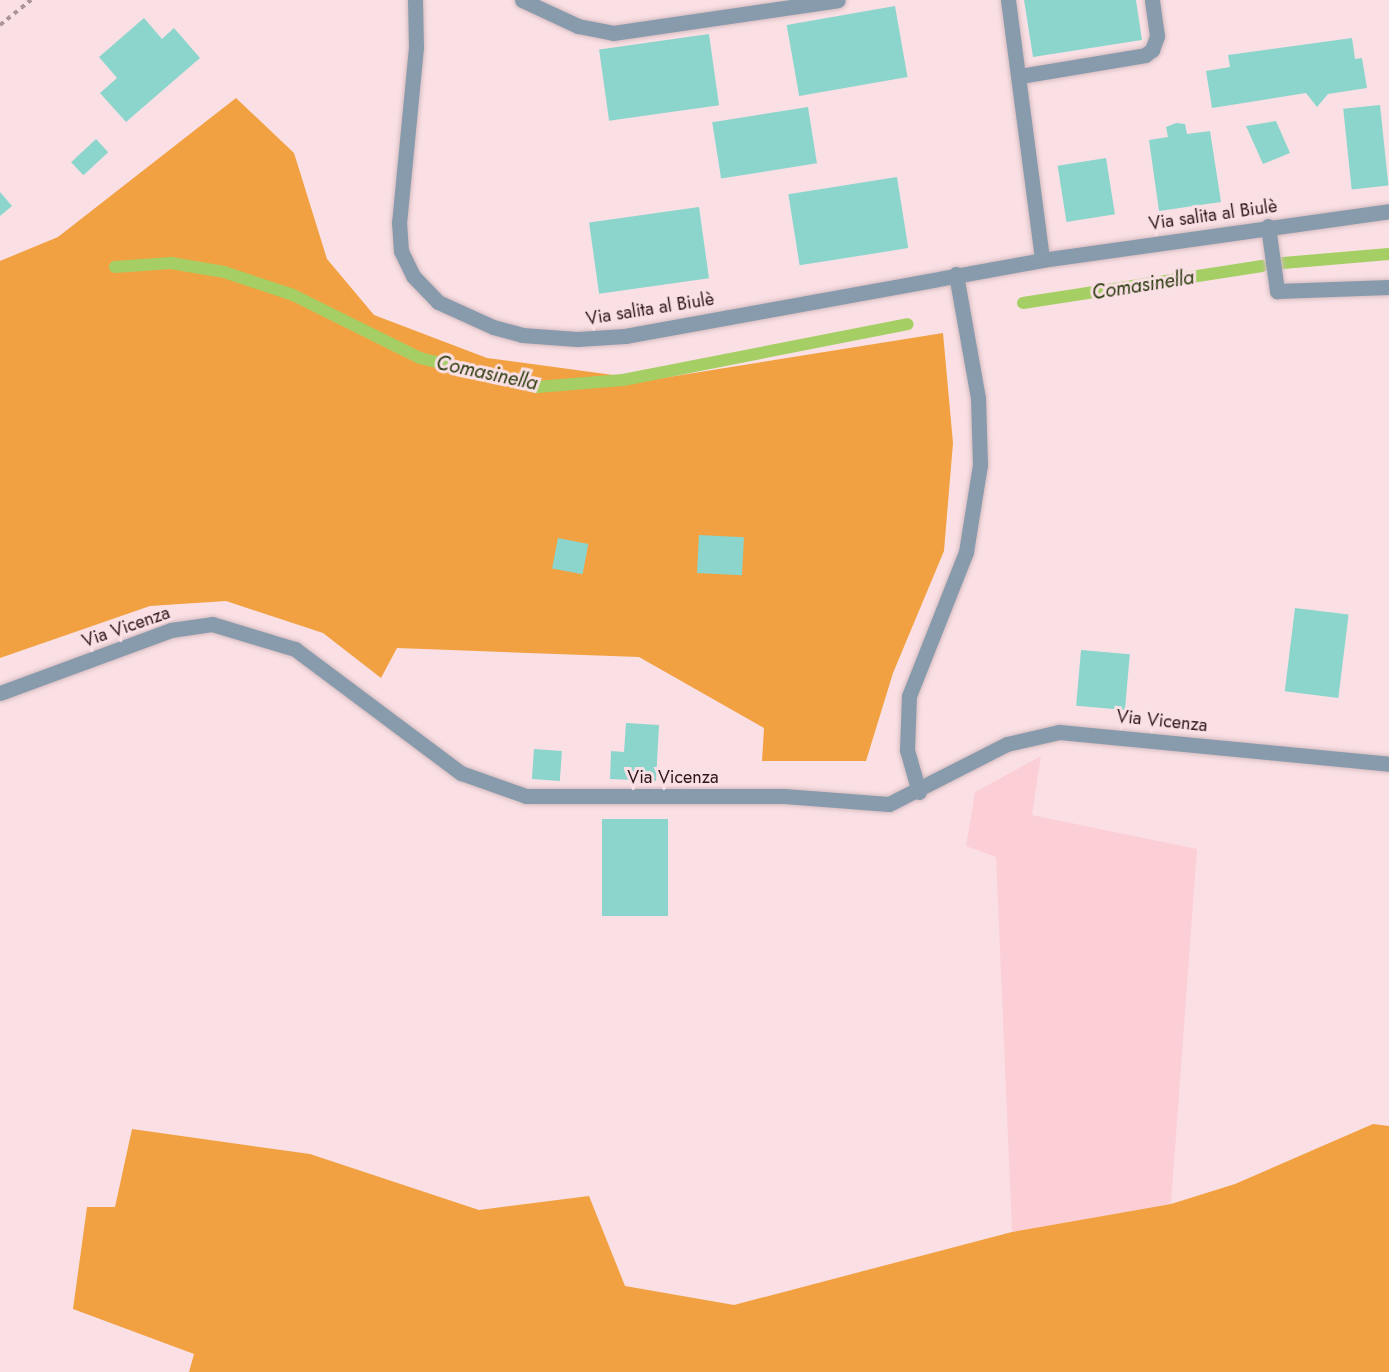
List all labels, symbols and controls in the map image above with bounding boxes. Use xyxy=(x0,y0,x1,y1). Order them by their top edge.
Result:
street label: Via salita al Biulè xyxy=(1147,195,1279,235)
water label: Comasinella xyxy=(1090,265,1196,305)
street label: Via salita al Biulè xyxy=(584,288,716,330)
water label: Comasinella xyxy=(434,351,540,395)
street label: Via Vicenza xyxy=(79,602,173,652)
street label: Via Vicenza xyxy=(1115,705,1209,737)
street label: Via Vicenza xyxy=(627,766,719,788)

